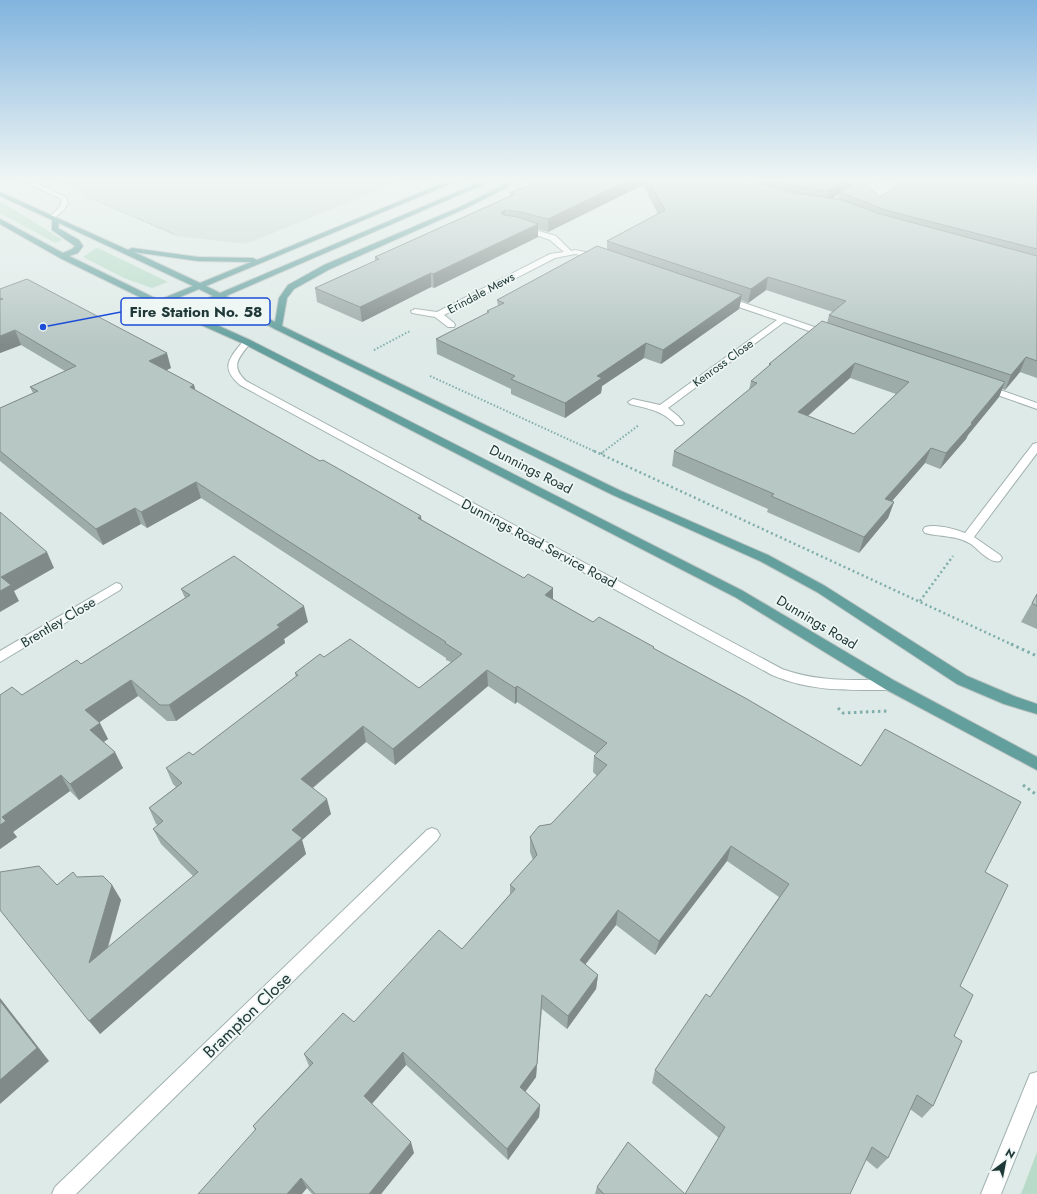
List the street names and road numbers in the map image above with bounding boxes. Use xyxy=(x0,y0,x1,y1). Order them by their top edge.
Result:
street label: Erindale Mews xyxy=(444,268,518,318)
street label: Kenross Close xyxy=(689,335,757,391)
street label: Dunnings Road xyxy=(486,440,576,498)
street label: Dunnings Road Service Road xyxy=(458,494,620,592)
street label: Dunnings Road xyxy=(773,590,861,654)
street label: Brentley Close xyxy=(17,592,99,652)
street label: Brampton Close xyxy=(198,967,297,1063)

